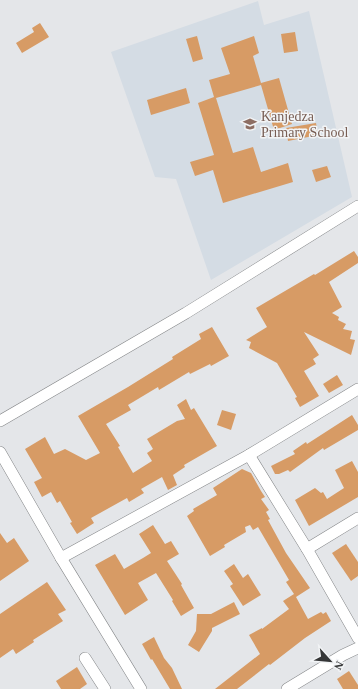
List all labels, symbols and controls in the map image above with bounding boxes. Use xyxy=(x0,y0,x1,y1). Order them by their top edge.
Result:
place label: Kanjedza Primary School xyxy=(261,109,349,140)
school or university icon: Kanjedza Primary School xyxy=(242,116,258,132)
north arrow xyxy=(310,641,350,681)
text: N xyxy=(332,659,346,672)

